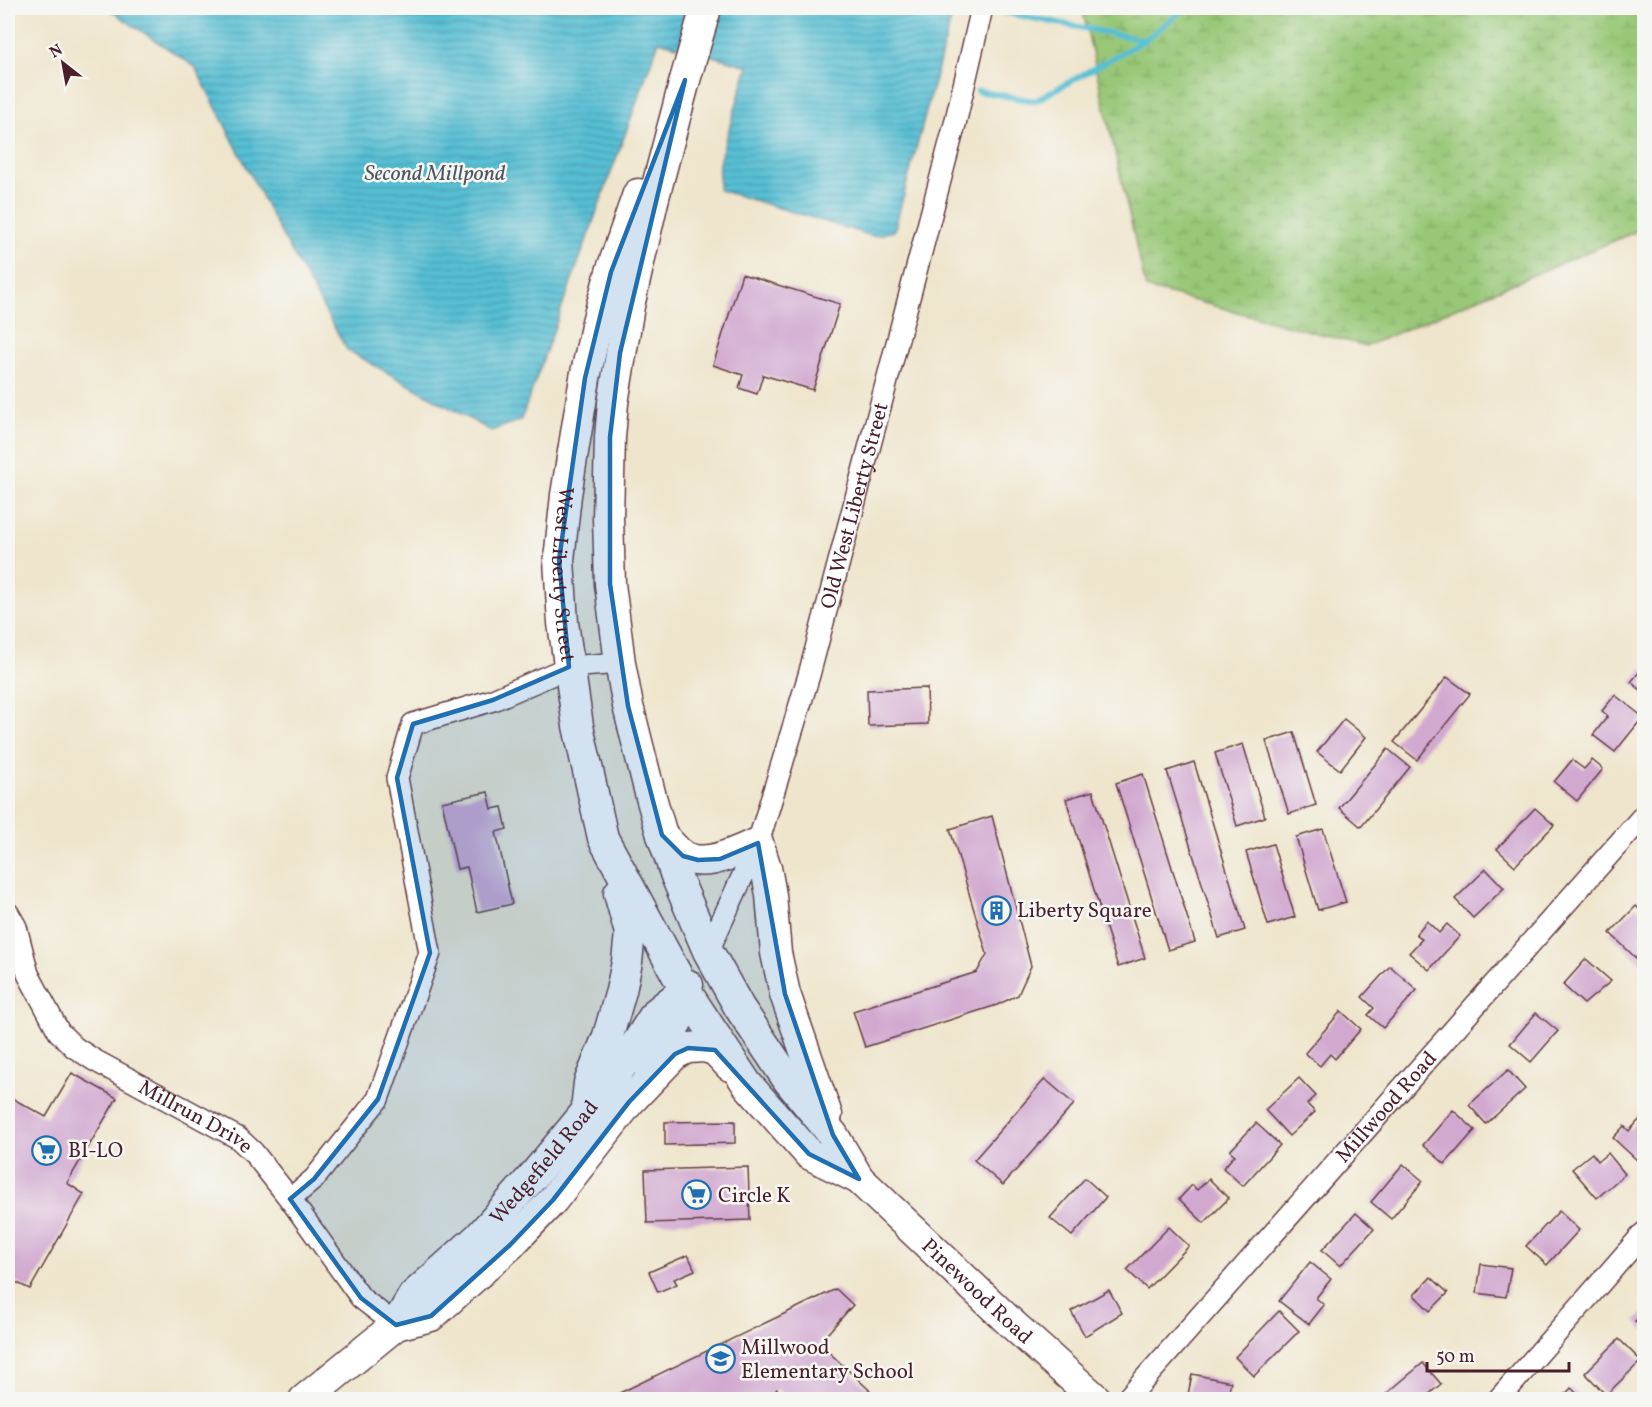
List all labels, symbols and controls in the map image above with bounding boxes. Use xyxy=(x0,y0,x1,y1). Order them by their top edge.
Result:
north arrow xyxy=(33,33,93,93)
text: N xyxy=(46,39,67,64)
water label: Second Millpond xyxy=(364,159,506,190)
street label: Old West Liberty Street xyxy=(814,399,897,612)
street label: West Liberty Street xyxy=(543,485,581,664)
building icon: Liberty Square xyxy=(980,894,1012,926)
place label: Liberty Square xyxy=(1017,897,1152,926)
street label: Millwood Road xyxy=(1330,1045,1444,1170)
street label: Millrun Drive xyxy=(133,1074,259,1161)
street label: Wedgefield Road xyxy=(484,1095,606,1231)
supermarket icon: BI-LO xyxy=(31,1134,63,1166)
place label: BI-LO xyxy=(68,1137,123,1166)
supermarket icon: Circle K xyxy=(681,1179,713,1211)
place label: Circle K xyxy=(718,1182,790,1211)
street label: Pinewood Road xyxy=(914,1232,1038,1352)
place label: Millwood Elementary School xyxy=(741,1334,914,1387)
scale bar xyxy=(1427,1335,1570,1373)
school or university icon: Millwood Elementary School xyxy=(704,1343,736,1375)
text: 50 m xyxy=(1436,1345,1475,1370)

